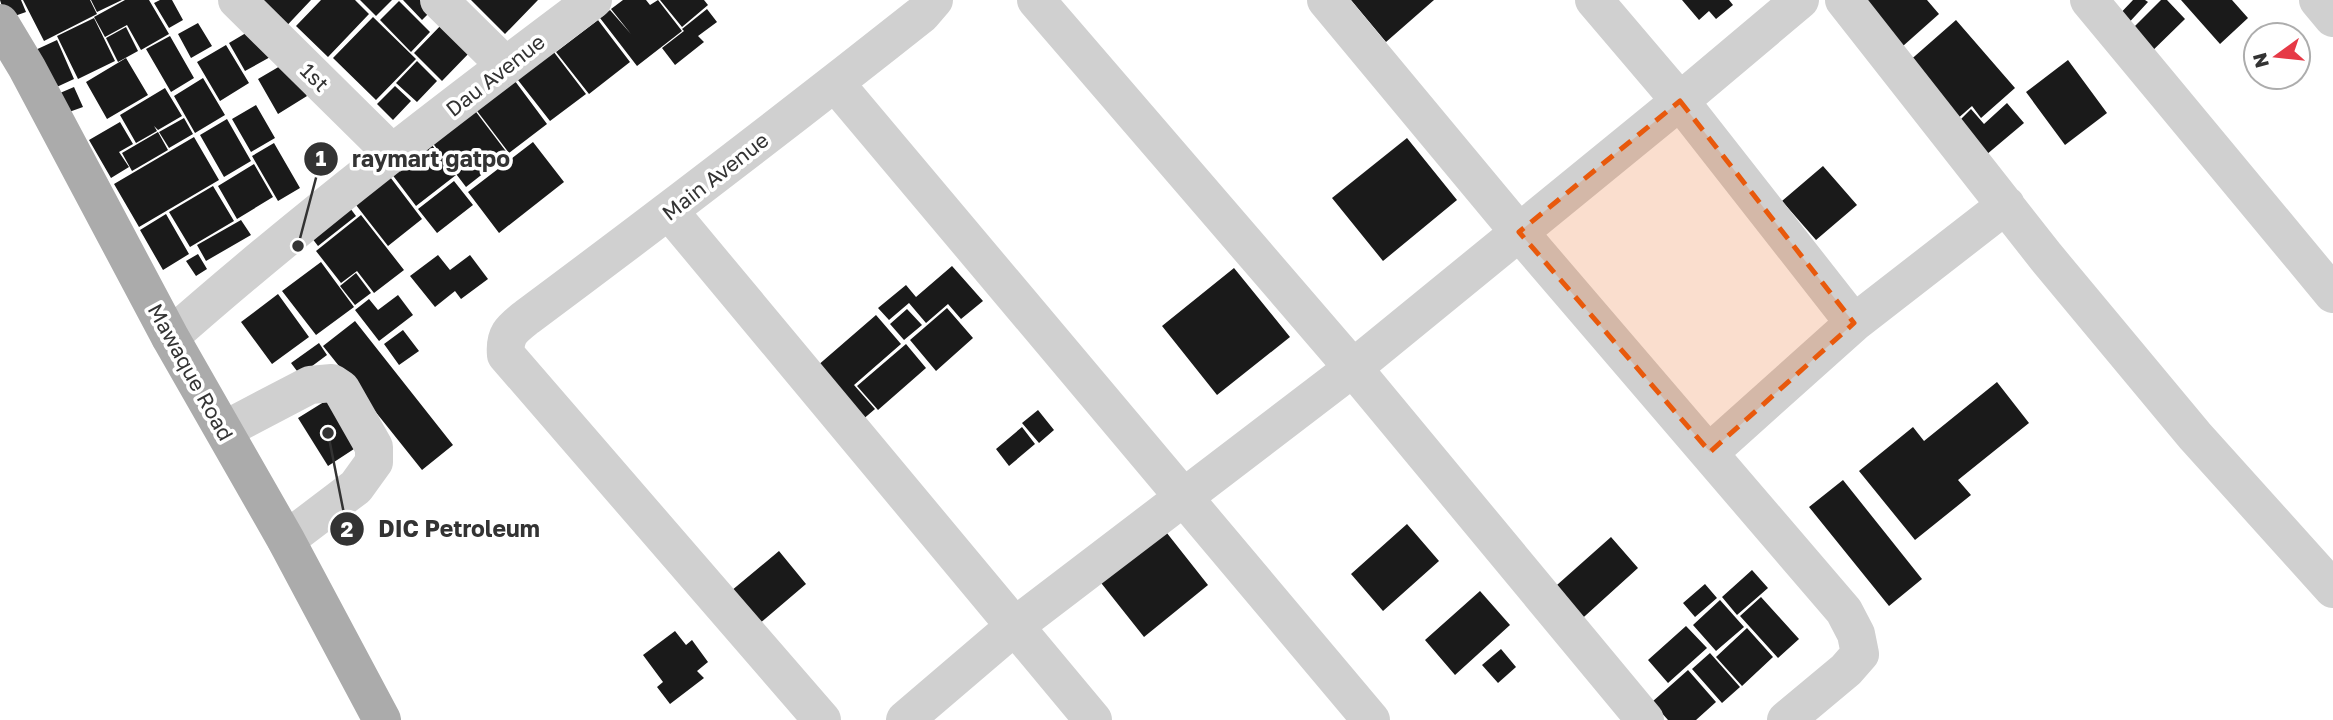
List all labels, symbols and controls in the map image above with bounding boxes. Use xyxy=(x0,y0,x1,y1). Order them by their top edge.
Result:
north arrow xyxy=(2242,21,2312,91)
street label: Dau Avenue xyxy=(440,28,550,122)
text: N xyxy=(2247,51,2273,70)
street label: 1st xyxy=(295,57,335,97)
street label: Main Avenue xyxy=(657,126,773,226)
callout: raymart gatpo xyxy=(303,137,524,181)
text: raymart gatpo xyxy=(352,144,510,172)
text: 1 xyxy=(316,145,327,171)
street label: Mawaque Road xyxy=(143,299,239,445)
callout: DIC Petroleum xyxy=(330,507,554,551)
text: DIC Petroleum xyxy=(378,514,540,542)
text: 2 xyxy=(341,516,354,542)

